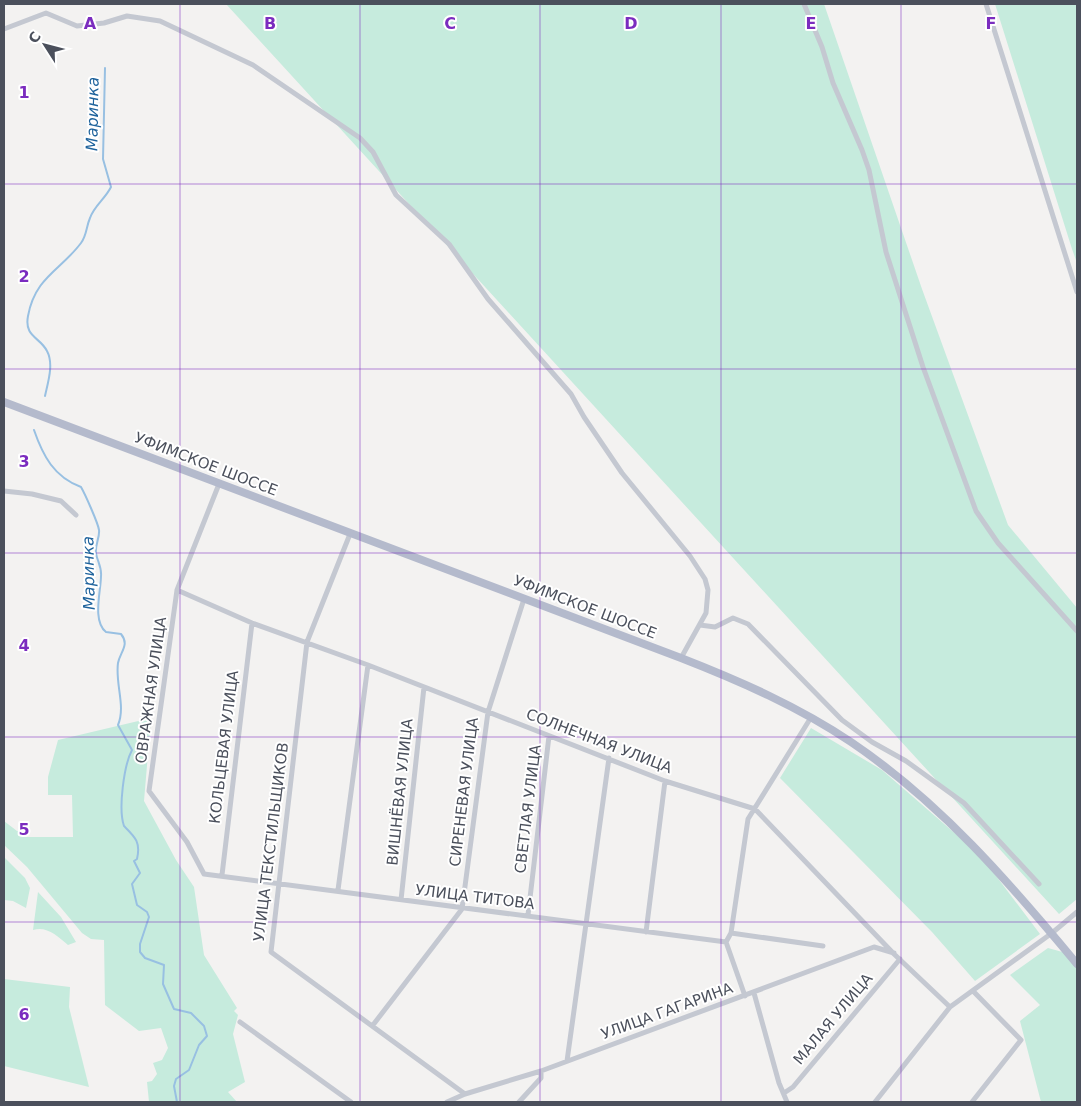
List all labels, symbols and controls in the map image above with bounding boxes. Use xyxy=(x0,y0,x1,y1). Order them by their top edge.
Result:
text: A xyxy=(84,14,97,33)
text: B xyxy=(264,14,276,33)
text: C xyxy=(444,14,456,33)
text: D xyxy=(624,14,638,33)
text: E xyxy=(806,14,816,33)
text: F xyxy=(986,14,996,33)
north arrow xyxy=(20,20,70,70)
text: С xyxy=(25,28,44,46)
water label: Маринка xyxy=(82,77,103,151)
text: 1 xyxy=(18,83,30,102)
text: 2 xyxy=(18,267,30,286)
street label: УФИМСКОЕ ШОССЕ xyxy=(132,428,280,500)
text: 3 xyxy=(18,452,30,471)
water label: Маринка xyxy=(78,536,99,610)
street label: УФИМСКОЕ ШОССЕ xyxy=(511,571,659,643)
street label: ОВРАЖНАЯ УЛИЦА xyxy=(132,615,170,764)
text: 4 xyxy=(18,636,30,655)
street label: КОЛЬЦЕВАЯ УЛИЦА xyxy=(206,669,242,825)
street label: СОЛНЕЧНАЯ УЛИЦА xyxy=(523,705,675,777)
street label: СИРЕНЕВАЯ УЛИЦА xyxy=(446,716,482,868)
street label: ВИШНЁВАЯ УЛИЦА xyxy=(382,717,417,866)
street label: УЛИЦА ТЕКСТИЛЬЩИКОВ xyxy=(250,741,292,943)
street label: СВЕТЛАЯ УЛИЦА xyxy=(511,743,545,874)
text: 5 xyxy=(18,820,30,839)
street label: УЛИЦА ТИТОВА xyxy=(414,881,536,913)
street label: МАЛАЯ УЛИЦА xyxy=(790,969,877,1068)
street label: УЛИЦА ГАГАРИНА xyxy=(599,979,736,1043)
text: 6 xyxy=(18,1005,30,1024)

